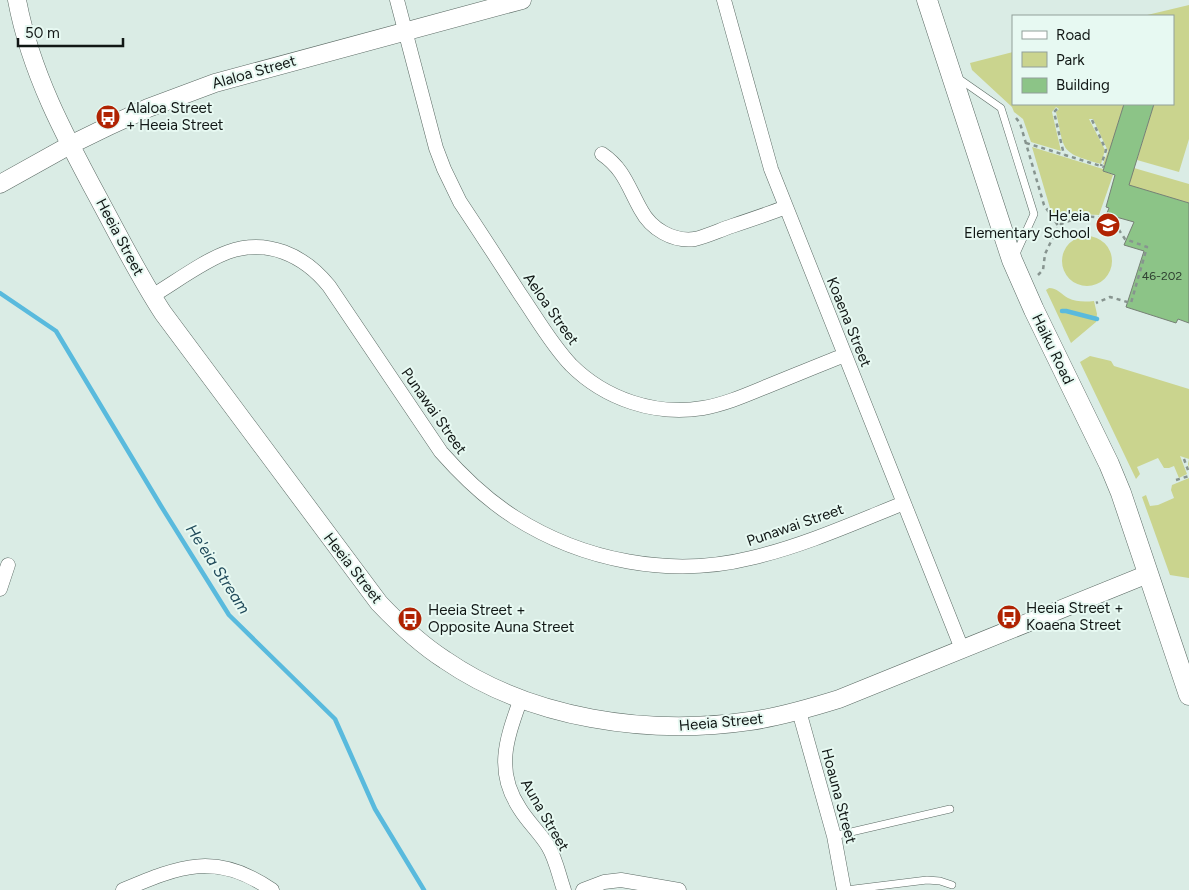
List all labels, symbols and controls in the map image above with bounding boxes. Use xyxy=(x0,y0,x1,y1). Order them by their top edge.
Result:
scale bar xyxy=(18,15,122,47)
legend xyxy=(1012,15,1174,105)
text: 50 m xyxy=(25,24,60,42)
text: Road xyxy=(1056,26,1091,44)
street label: Alaloa Street xyxy=(210,51,298,93)
text: Park xyxy=(1056,51,1085,69)
text: Building xyxy=(1056,76,1110,94)
place label: Alaloa Street + Heeia Street xyxy=(126,99,224,134)
bus stop icon: Alaloa Street + Heeia Street xyxy=(95,104,121,130)
street label: Heeia Street xyxy=(92,195,148,279)
place label: He'eia Elementary School xyxy=(964,207,1090,242)
school or university icon: He'eia Elementary School xyxy=(1095,212,1121,238)
house number: 46-202 xyxy=(1142,269,1182,283)
street label: Aeloa Street xyxy=(520,270,583,349)
street label: Koaena Street xyxy=(823,274,875,370)
street label: Haiku Road xyxy=(1028,311,1078,387)
street label: Punawai Street xyxy=(398,364,471,458)
street label: Punawai Street xyxy=(744,500,846,550)
water label: He'eia Stream xyxy=(182,521,254,618)
street label: Heeia Street xyxy=(320,529,386,607)
place label: Heeia Street + Koaena Street xyxy=(1026,599,1124,634)
place label: Heeia Street + Opposite Auna Street xyxy=(428,601,575,636)
bus stop icon: Heeia Street + Koaena Street xyxy=(996,604,1022,630)
bus stop icon: Heeia Street + Opposite Auna Street xyxy=(397,606,423,632)
street label: Heeia Street xyxy=(678,709,764,735)
street label: Hoauna Street xyxy=(818,746,860,846)
street label: Auna Street xyxy=(517,776,573,855)

